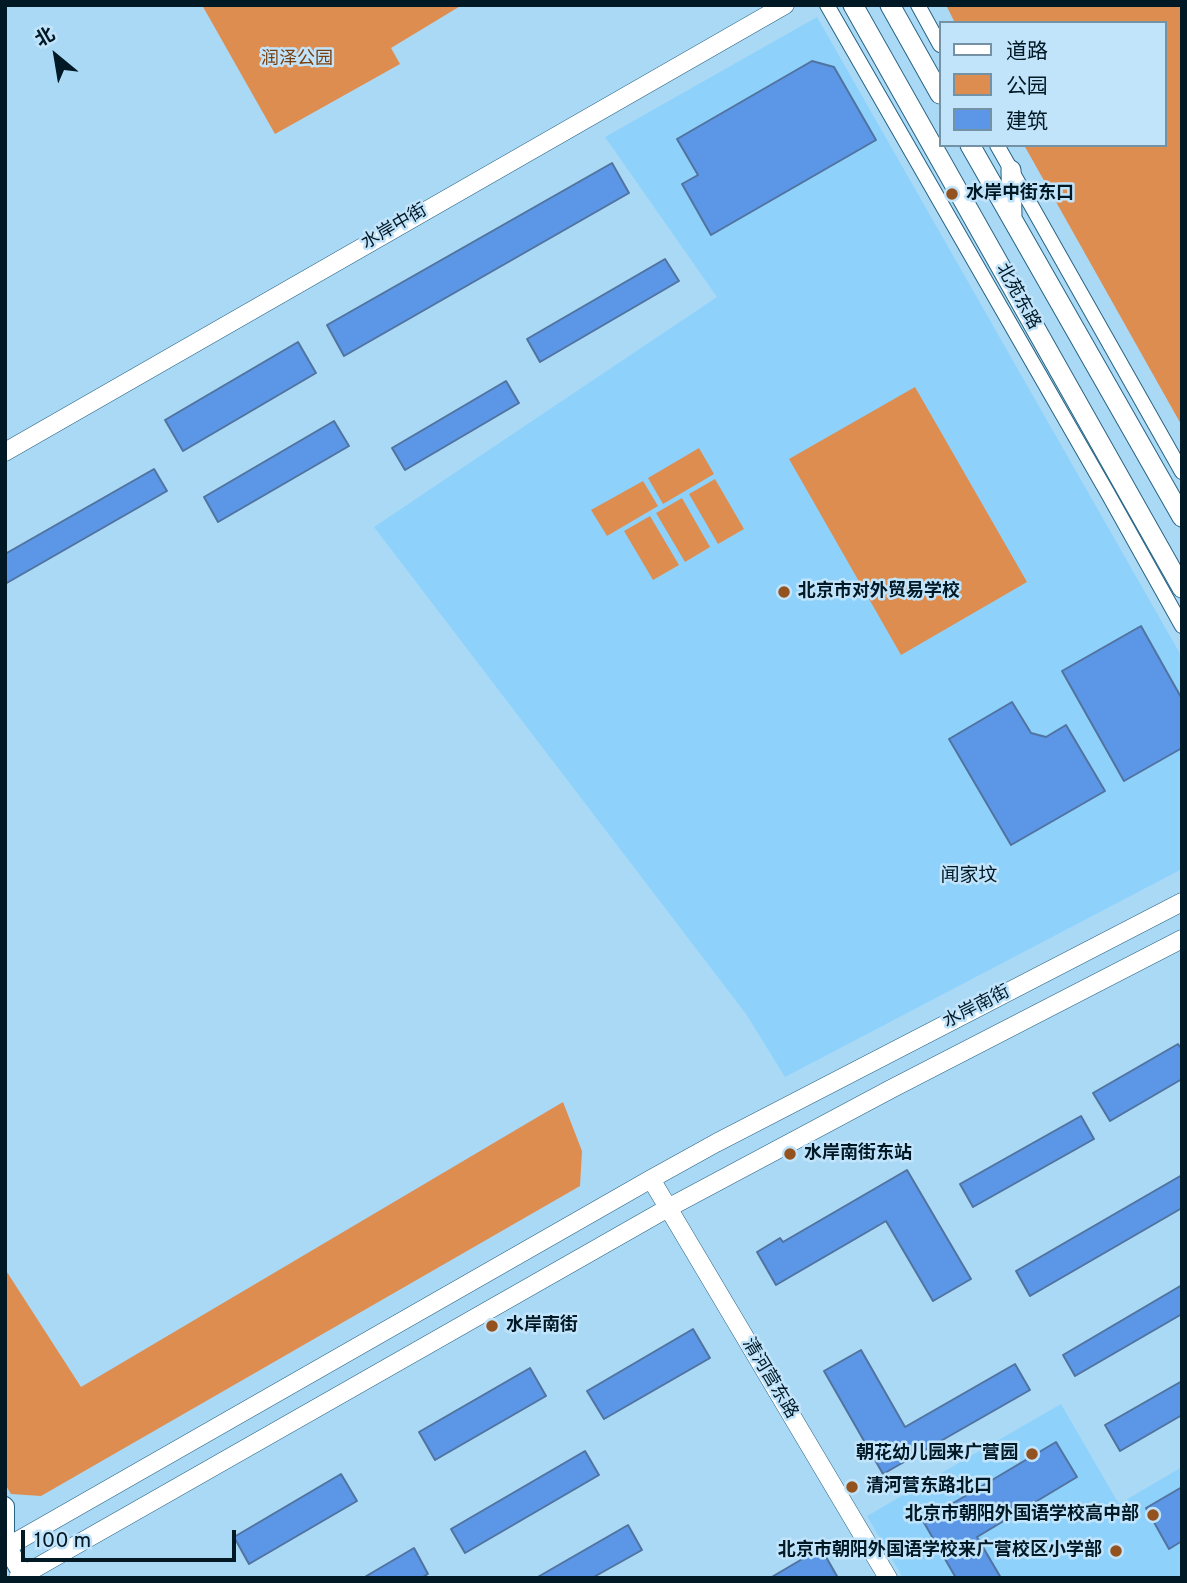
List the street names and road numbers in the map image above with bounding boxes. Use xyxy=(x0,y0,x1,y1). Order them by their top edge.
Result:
street label: 水岸中街 xyxy=(358,201,432,255)
street label: 北苑东路 xyxy=(990,260,1044,334)
street label: 水岸南街 xyxy=(940,982,1014,1034)
street label: 清河营东路 xyxy=(737,1335,801,1423)

